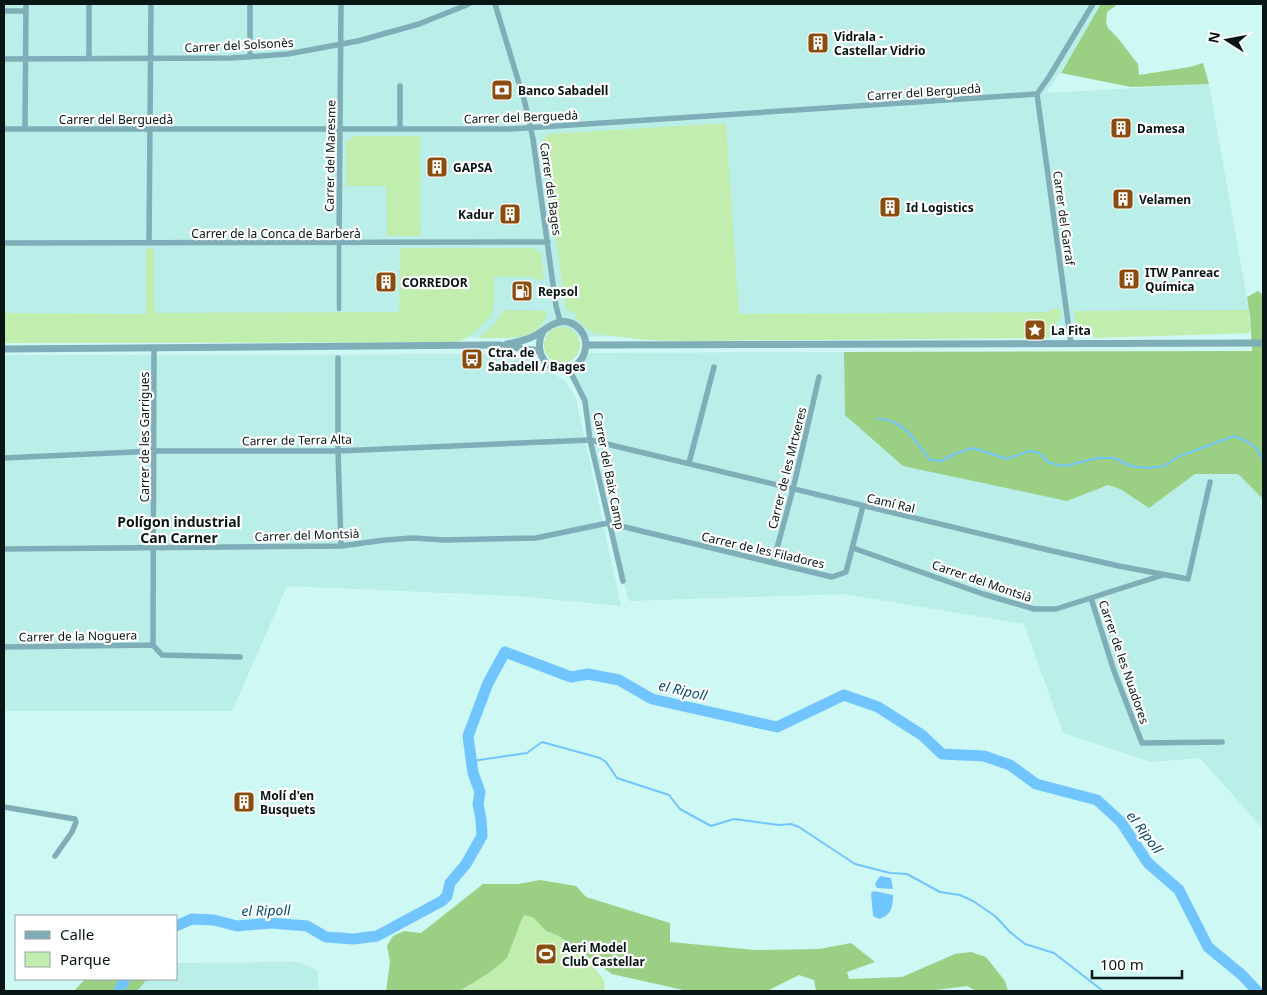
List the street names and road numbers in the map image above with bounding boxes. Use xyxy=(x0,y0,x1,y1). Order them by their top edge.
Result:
street label: Carrer del Solsonès xyxy=(184,34,294,56)
street label: Carrer del Berguedà xyxy=(866,80,982,104)
street label: Carrer del Maresme xyxy=(321,100,339,212)
street label: Carrer del Berguedà xyxy=(464,107,578,127)
street label: Carrer del Berguedà xyxy=(59,111,173,128)
street label: Carrer del Bages xyxy=(536,141,566,237)
street label: Carrer del Garraf xyxy=(1049,170,1079,267)
street label: Carrer de la Conca de Barberà xyxy=(191,225,361,242)
street label: Carrer de les Garrigues xyxy=(136,371,153,502)
street label: Carrer de les Mrtxeres xyxy=(764,405,810,531)
street label: Carrer del Baix Camp xyxy=(589,411,629,531)
street label: Carrer de Terra Alta xyxy=(242,431,352,449)
street label: Camí Ral xyxy=(865,489,917,517)
street label: Carrer del Montsià xyxy=(254,525,360,545)
street label: Carrer de les Filadores xyxy=(700,528,826,572)
street label: Carrer del Montsià xyxy=(930,556,1034,606)
street label: Carrer de les Nuadores xyxy=(1095,598,1153,726)
street label: Carrer de la Noguera xyxy=(19,626,137,646)

